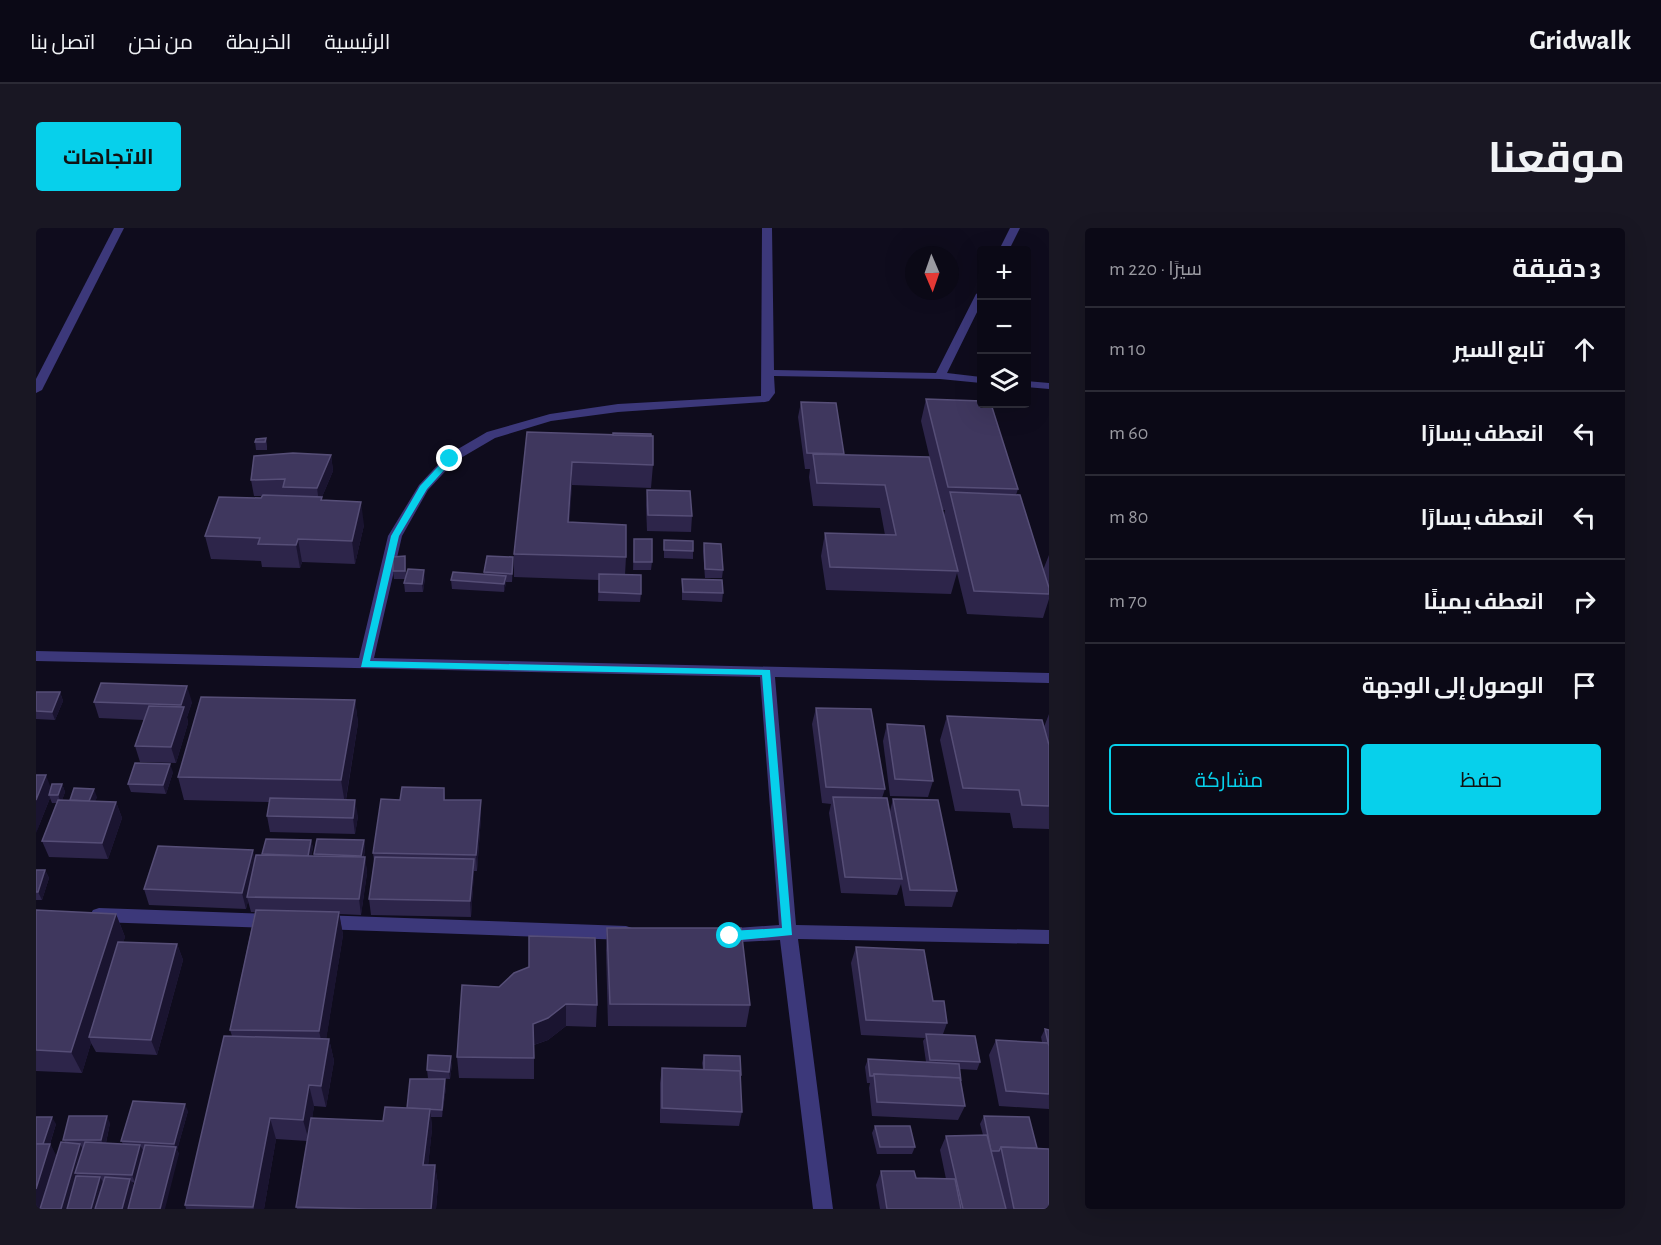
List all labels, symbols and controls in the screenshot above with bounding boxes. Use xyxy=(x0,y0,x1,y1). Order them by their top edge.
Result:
text: Gridwalk xyxy=(1529,27,1631,55)
text: اتصل بنا xyxy=(30,32,95,53)
text: من نحن xyxy=(128,32,193,53)
text: الخريطة xyxy=(226,32,291,53)
text: الرئيسية xyxy=(324,32,390,53)
button: الاتجاهات xyxy=(36,122,181,191)
text: موقعنا xyxy=(1488,138,1625,180)
north arrow xyxy=(905,246,959,300)
map controls xyxy=(977,246,1031,408)
button: + xyxy=(977,246,1031,300)
text: 3 دقيقة xyxy=(1512,256,1601,282)
text: سيرًا · 220 m xyxy=(1109,259,1202,279)
button: − xyxy=(977,300,1031,354)
icon: ahead xyxy=(1568,333,1601,366)
text: 10 m xyxy=(1109,339,1146,359)
text: تابع السير xyxy=(1453,339,1544,361)
button: layers xyxy=(977,354,1031,408)
icon: left xyxy=(1568,417,1601,450)
text: 60 m xyxy=(1109,423,1148,443)
text: انعطف يسارًا xyxy=(1421,423,1544,445)
route end xyxy=(436,445,462,471)
icon: left xyxy=(1568,501,1601,534)
text: 80 m xyxy=(1109,507,1148,527)
text: انعطف يسارًا xyxy=(1421,507,1544,529)
icon: right xyxy=(1568,585,1601,618)
text: 70 m xyxy=(1109,591,1147,611)
text: انعطف يمينًا xyxy=(1423,591,1544,613)
icon: arrive xyxy=(1568,669,1601,702)
text: الوصول إلى الوجهة xyxy=(1362,675,1544,697)
button: مشاركة xyxy=(1109,744,1349,815)
button: حفظ xyxy=(1361,744,1601,815)
route start xyxy=(716,922,742,948)

